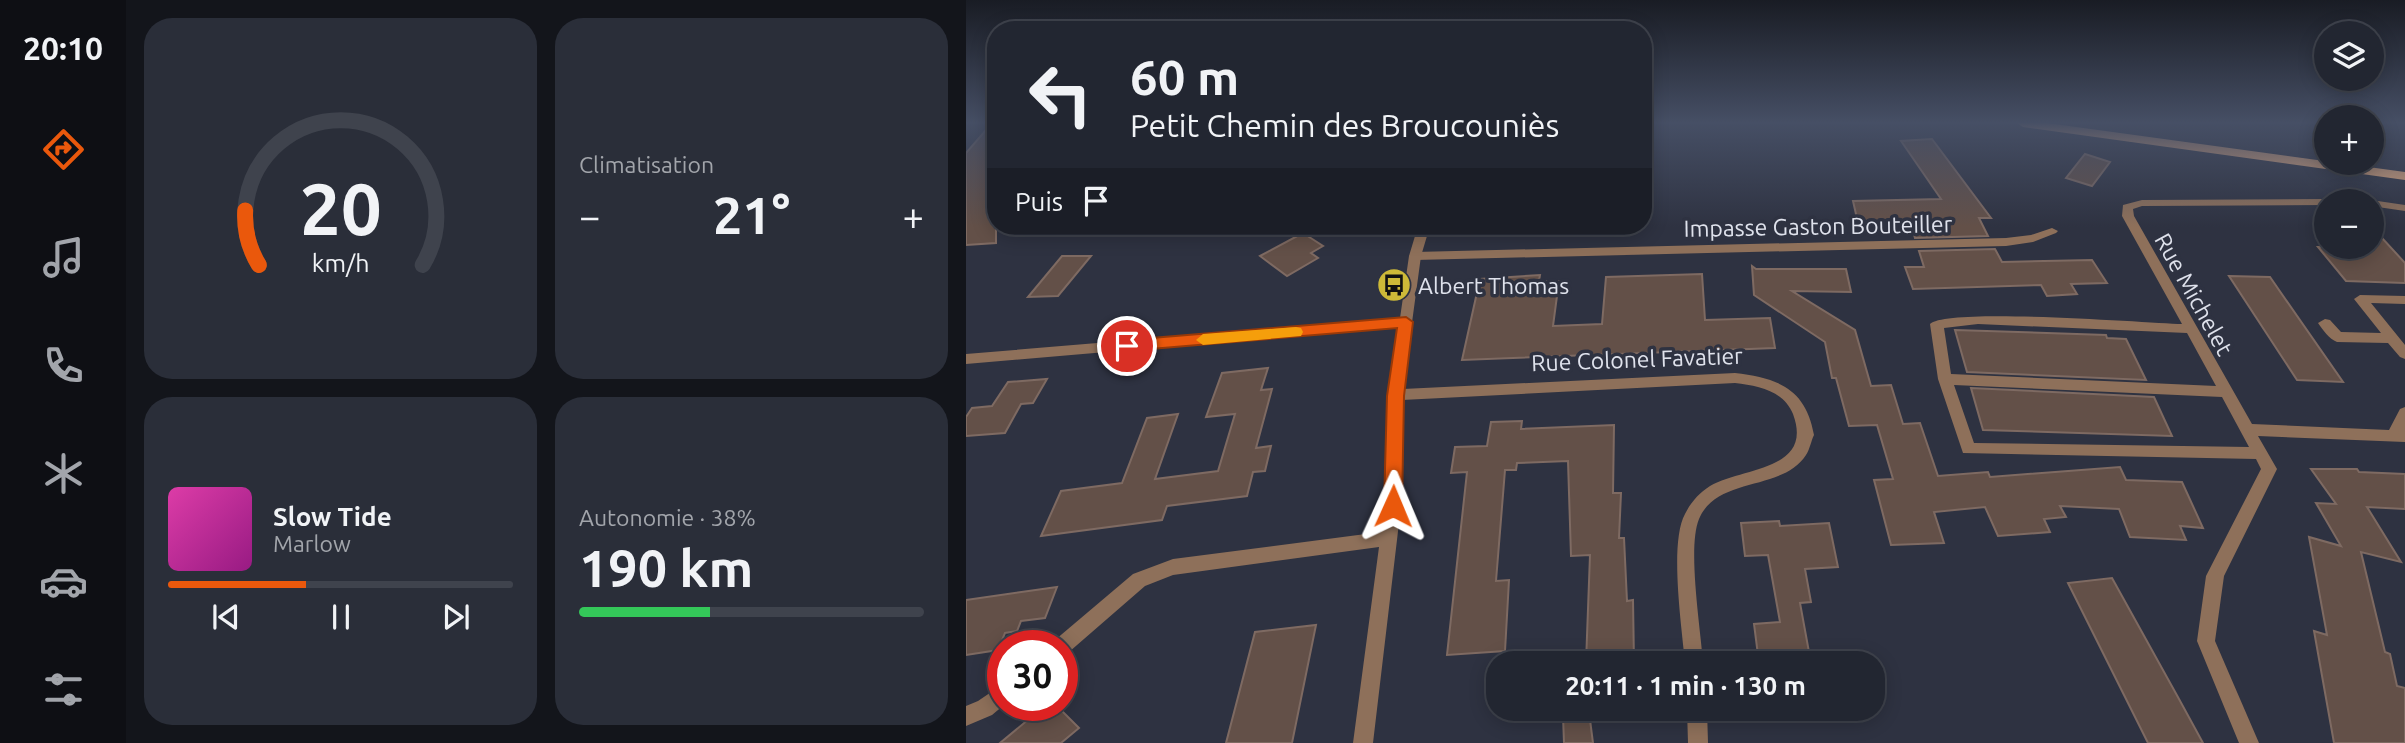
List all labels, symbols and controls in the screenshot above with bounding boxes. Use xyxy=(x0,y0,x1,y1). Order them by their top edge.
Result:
map controls xyxy=(2314,21,2384,259)
button: layers xyxy=(2314,21,2384,91)
text: 20:10 xyxy=(23,30,103,66)
icon: left xyxy=(1015,49,1106,140)
text: 60 m xyxy=(1130,49,1239,104)
button: + xyxy=(2314,105,2384,175)
text: Petit Chemin des Broucouniès xyxy=(1130,107,1559,143)
icon: directions xyxy=(39,125,88,174)
text: Climatisation xyxy=(579,152,714,177)
text: 20 xyxy=(299,167,382,249)
icon: arrive xyxy=(1077,182,1115,220)
text: 21° xyxy=(713,186,790,244)
text: Puis xyxy=(1015,187,1063,216)
button: − xyxy=(2314,189,2384,259)
text: − xyxy=(579,195,600,237)
text: + xyxy=(903,195,924,237)
street label: Impasse Gaston Bouteiller xyxy=(1683,211,1953,241)
street label: Rue Michelet xyxy=(2150,229,2238,359)
icon: music xyxy=(39,233,88,282)
text: km/h xyxy=(312,248,369,276)
bus stop icon: Albert Thomas xyxy=(1375,266,1413,304)
place label: Albert Thomas xyxy=(1418,273,1569,298)
pin xyxy=(1097,316,1157,376)
icon: arrive xyxy=(1108,327,1146,365)
icon: phone xyxy=(39,341,88,390)
street label: Rue Colonel Favatier xyxy=(1531,343,1743,375)
icon: climate xyxy=(39,449,88,498)
position arrow xyxy=(1356,469,1430,543)
text: Slow Tide xyxy=(273,502,392,531)
text: Autonomie · 38% xyxy=(579,505,756,530)
text: Marlow xyxy=(273,531,351,556)
text: 190 km xyxy=(579,539,753,597)
icon: car xyxy=(39,557,88,606)
icon: previous xyxy=(207,598,245,636)
icon: pause xyxy=(322,598,360,636)
icon: next xyxy=(437,598,475,636)
speed limit sign: 30 xyxy=(987,630,1078,721)
icon: filters xyxy=(39,665,88,714)
text: 20:11 · 1 min · 130 m xyxy=(1565,671,1806,700)

